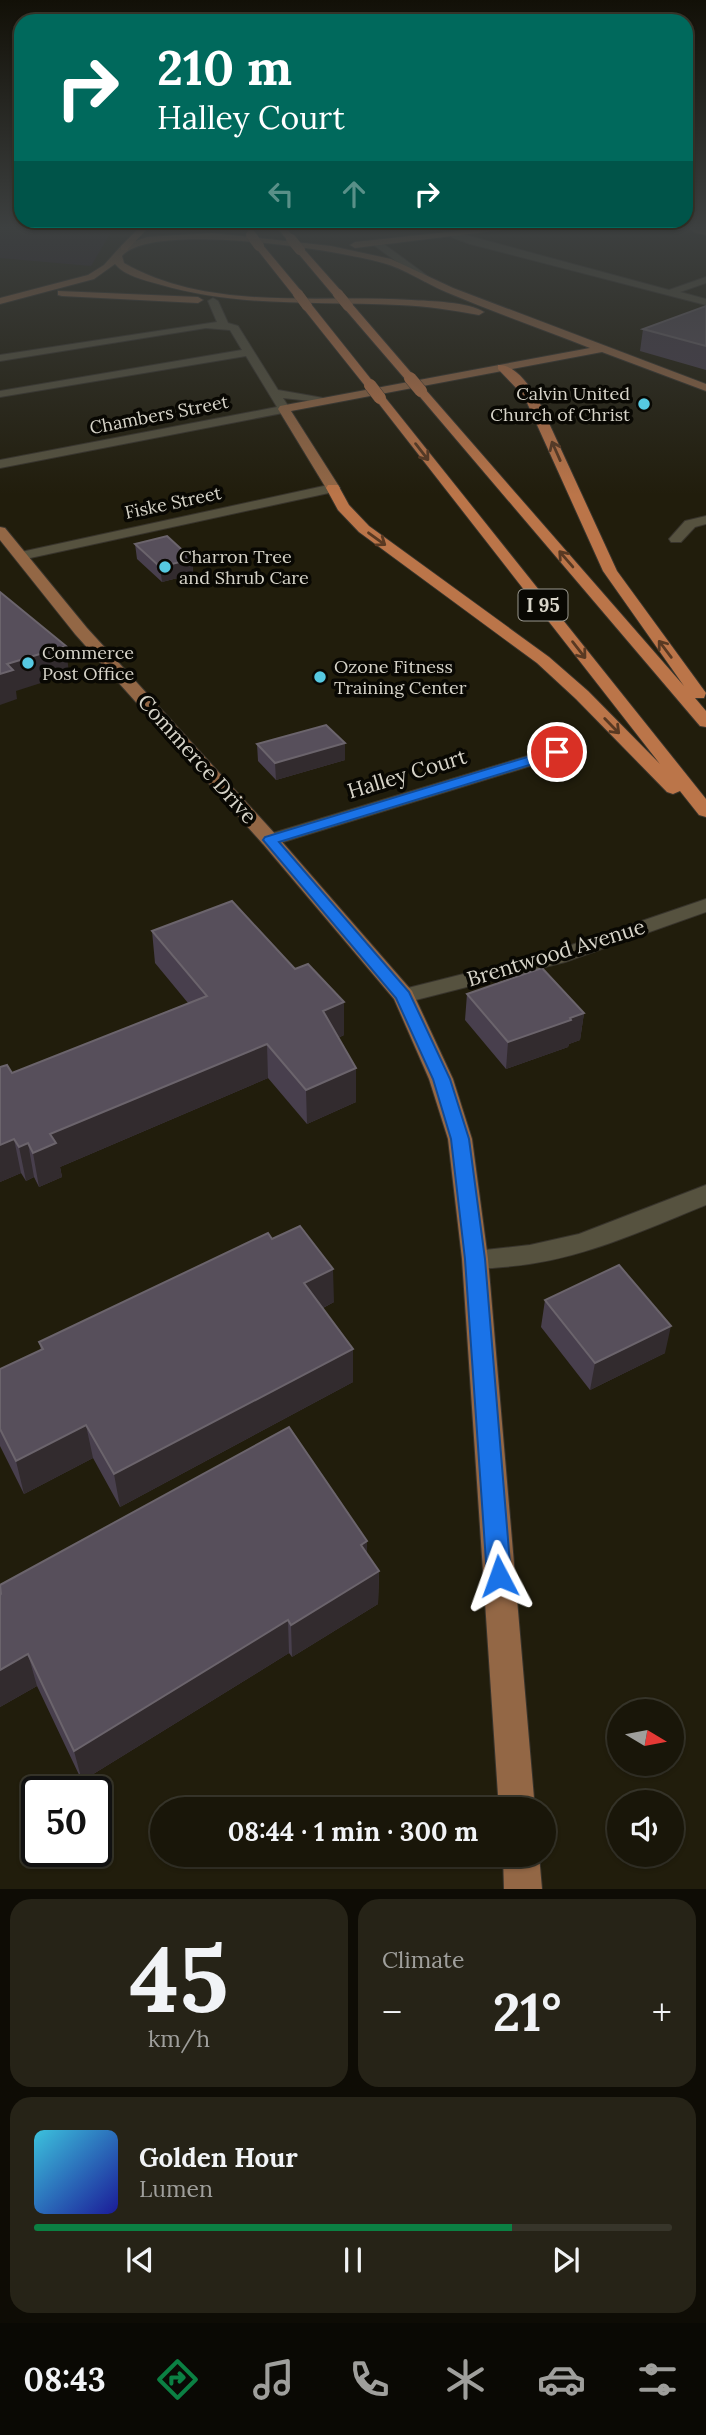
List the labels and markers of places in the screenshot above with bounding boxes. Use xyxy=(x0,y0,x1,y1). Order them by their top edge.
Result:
place label: Calvin United Church of Christ xyxy=(490,382,630,426)
marker: Calvin United Church of Christ xyxy=(636,396,652,412)
place label: Charron Tree and Shrub Care xyxy=(179,545,309,589)
marker: Charron Tree and Shrub Care xyxy=(157,559,173,575)
place label: Commerce Post Office xyxy=(42,641,135,685)
marker: Commerce Post Office xyxy=(20,655,36,671)
place label: Ozone Fitness Training Center xyxy=(334,655,467,699)
marker: Ozone Fitness Training Center xyxy=(312,669,328,685)
pin xyxy=(527,722,587,782)

